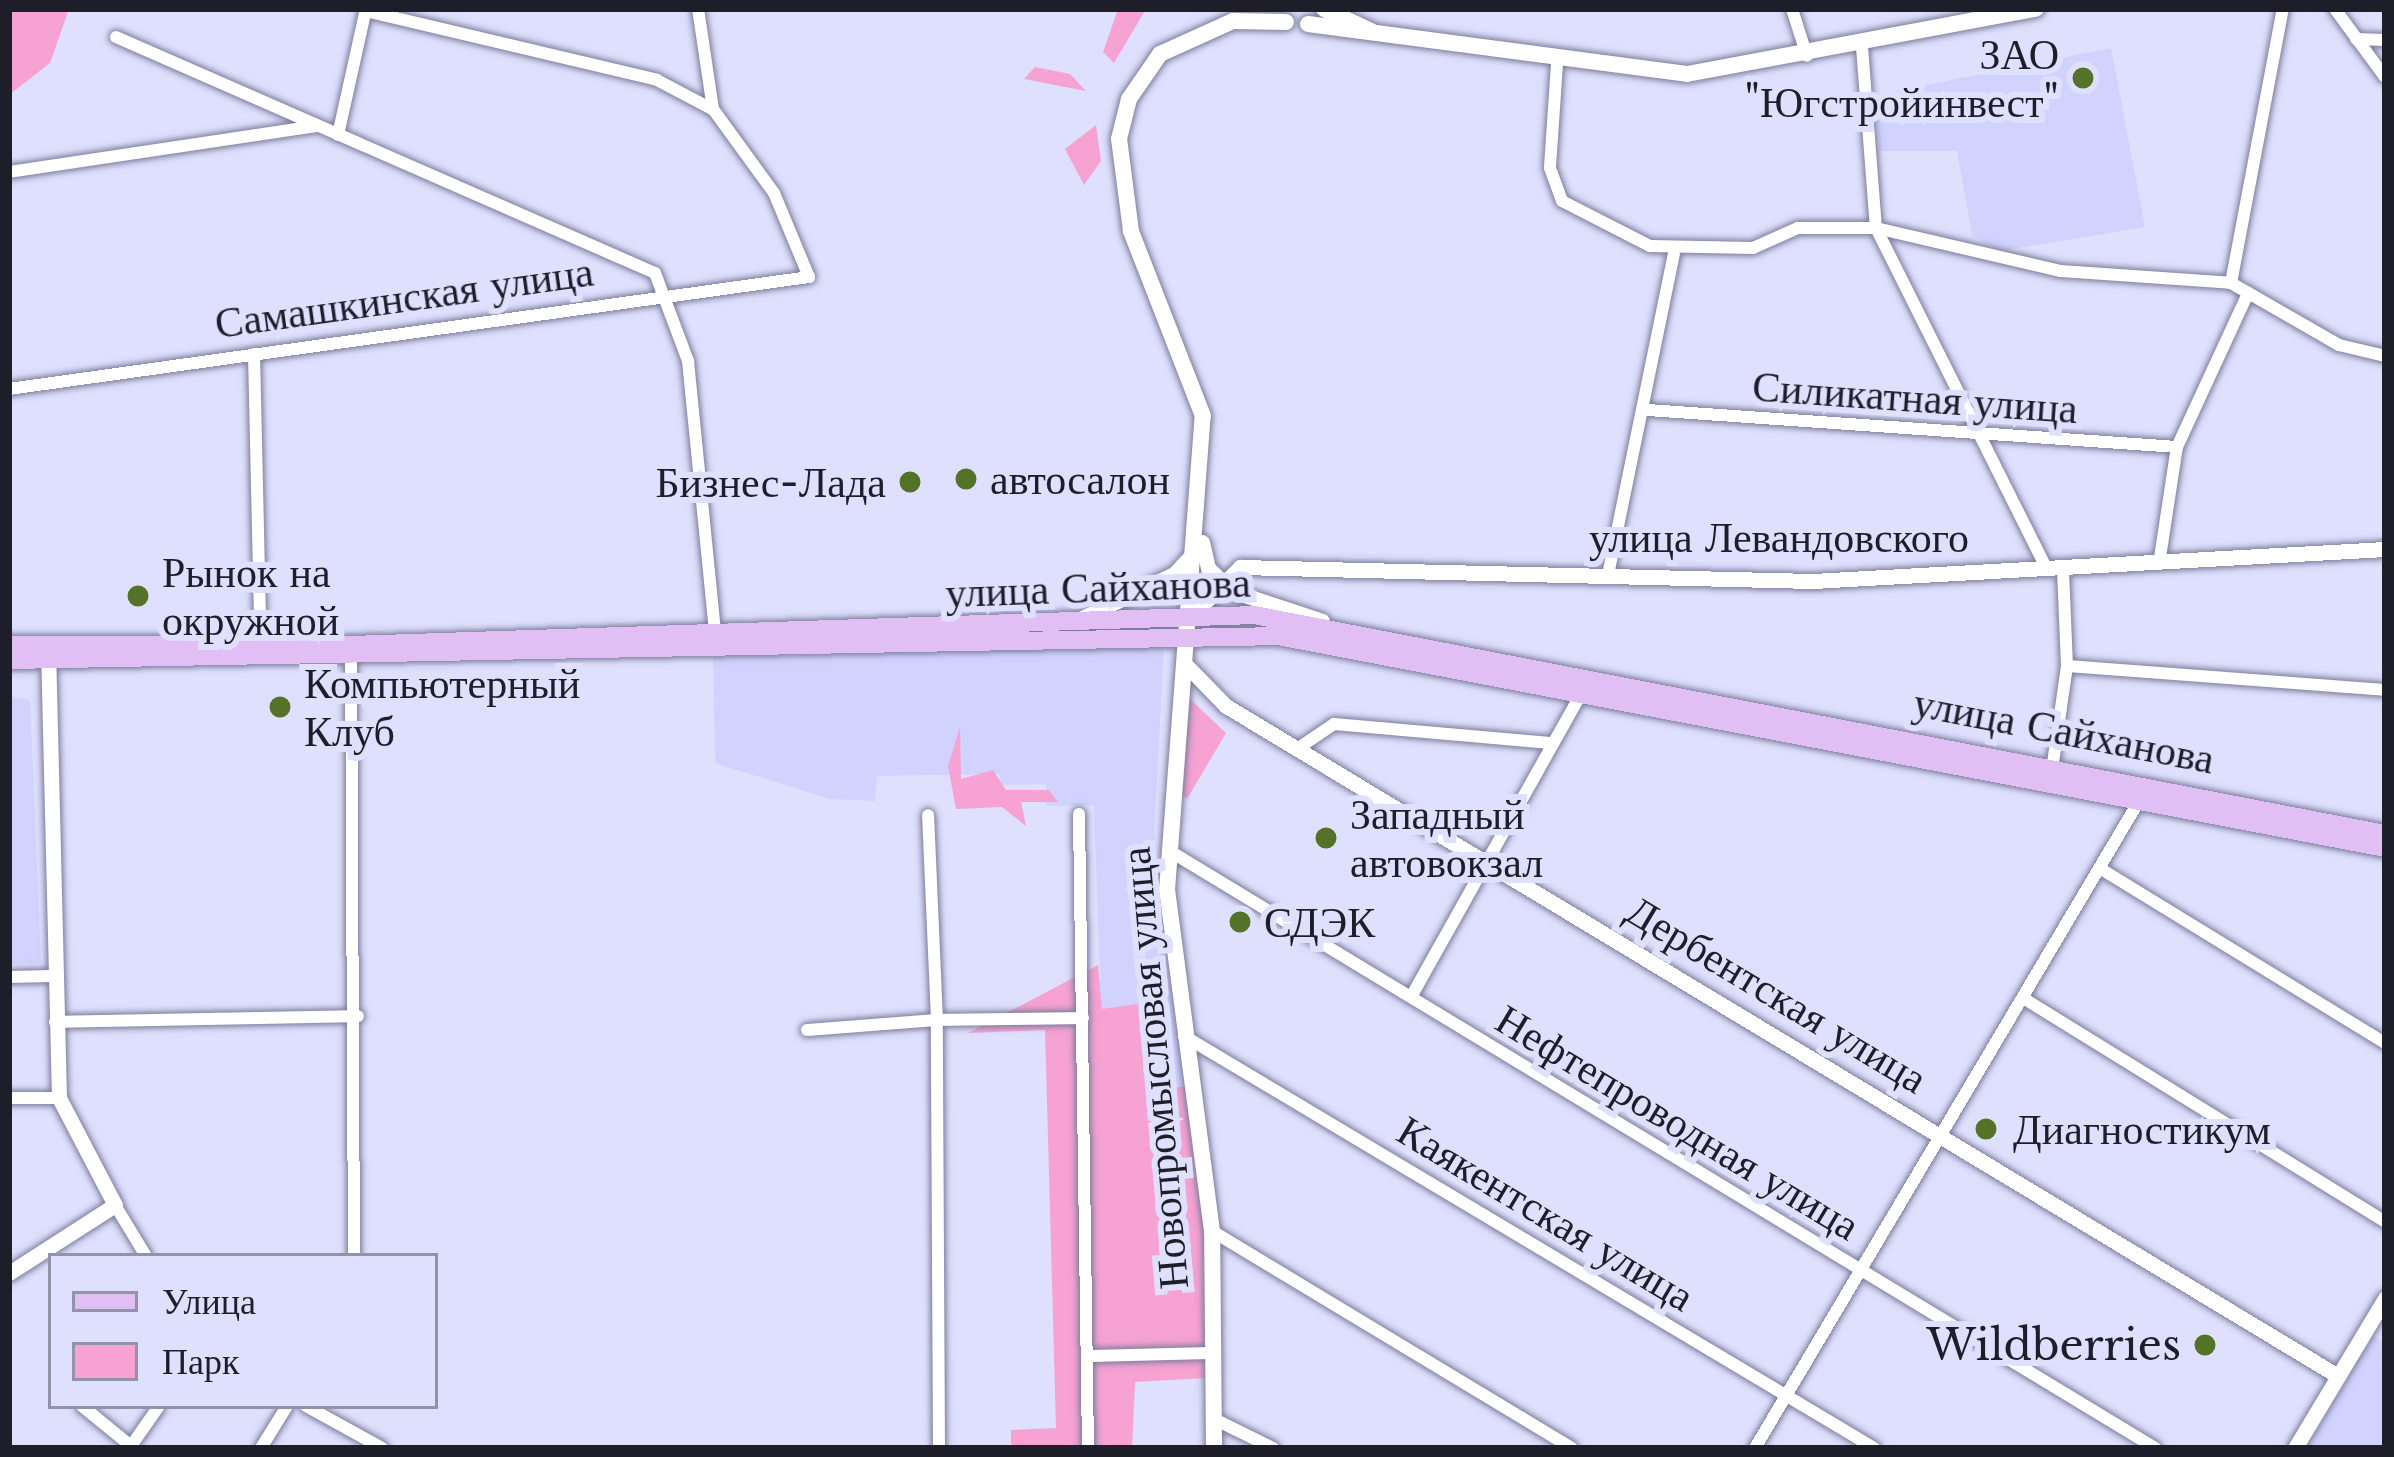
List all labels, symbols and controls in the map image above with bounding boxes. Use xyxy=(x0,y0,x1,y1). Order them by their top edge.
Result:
place label: ЗАО "Югстройинвест" xyxy=(1745,29,2059,128)
marker: ЗАО "Югстройинвест" xyxy=(2070,65,2096,91)
street label: Самашкинская улица xyxy=(212,246,596,348)
street label: Силикатная улица xyxy=(1751,360,2079,434)
place label: автосалон xyxy=(990,454,1170,504)
place label: Бизнес-Лада xyxy=(655,457,886,507)
marker: автосалон xyxy=(953,466,979,492)
marker: Бизнес-Лада xyxy=(897,469,923,495)
street label: улица Левандовского xyxy=(1589,512,1969,562)
place label: Рынок на окружной xyxy=(162,547,339,646)
street label: улица Сайханова xyxy=(945,556,1251,618)
marker: Рынок на окружной xyxy=(125,583,151,609)
place label: Компьютерный Клуб xyxy=(304,658,580,756)
street label: улица Сайханова xyxy=(1909,676,2219,784)
marker: Компьютерный Клуб xyxy=(267,694,293,720)
place label: Западный автовокзал xyxy=(1350,789,1543,888)
marker: Западный автовокзал xyxy=(1313,825,1339,851)
street label: Новопромысловая улица xyxy=(1110,845,1198,1291)
street label: Дербентская улица xyxy=(1618,884,1936,1104)
place label: СДЭК xyxy=(1264,897,1375,947)
marker: СДЭК xyxy=(1227,909,1253,935)
street label: Нефтепроводная улица xyxy=(1487,994,1869,1250)
place label: Диагностикум xyxy=(2013,1104,2271,1154)
street label: Каякентская улица xyxy=(1389,1105,1703,1321)
marker: Диагностикум xyxy=(1970,1113,2002,1145)
legend xyxy=(48,1253,438,1409)
text: Улица xyxy=(162,1279,256,1324)
place label: Wildberries xyxy=(1927,1320,2181,1370)
marker: Wildberries xyxy=(2192,1332,2218,1358)
text: Парк xyxy=(162,1339,239,1384)

